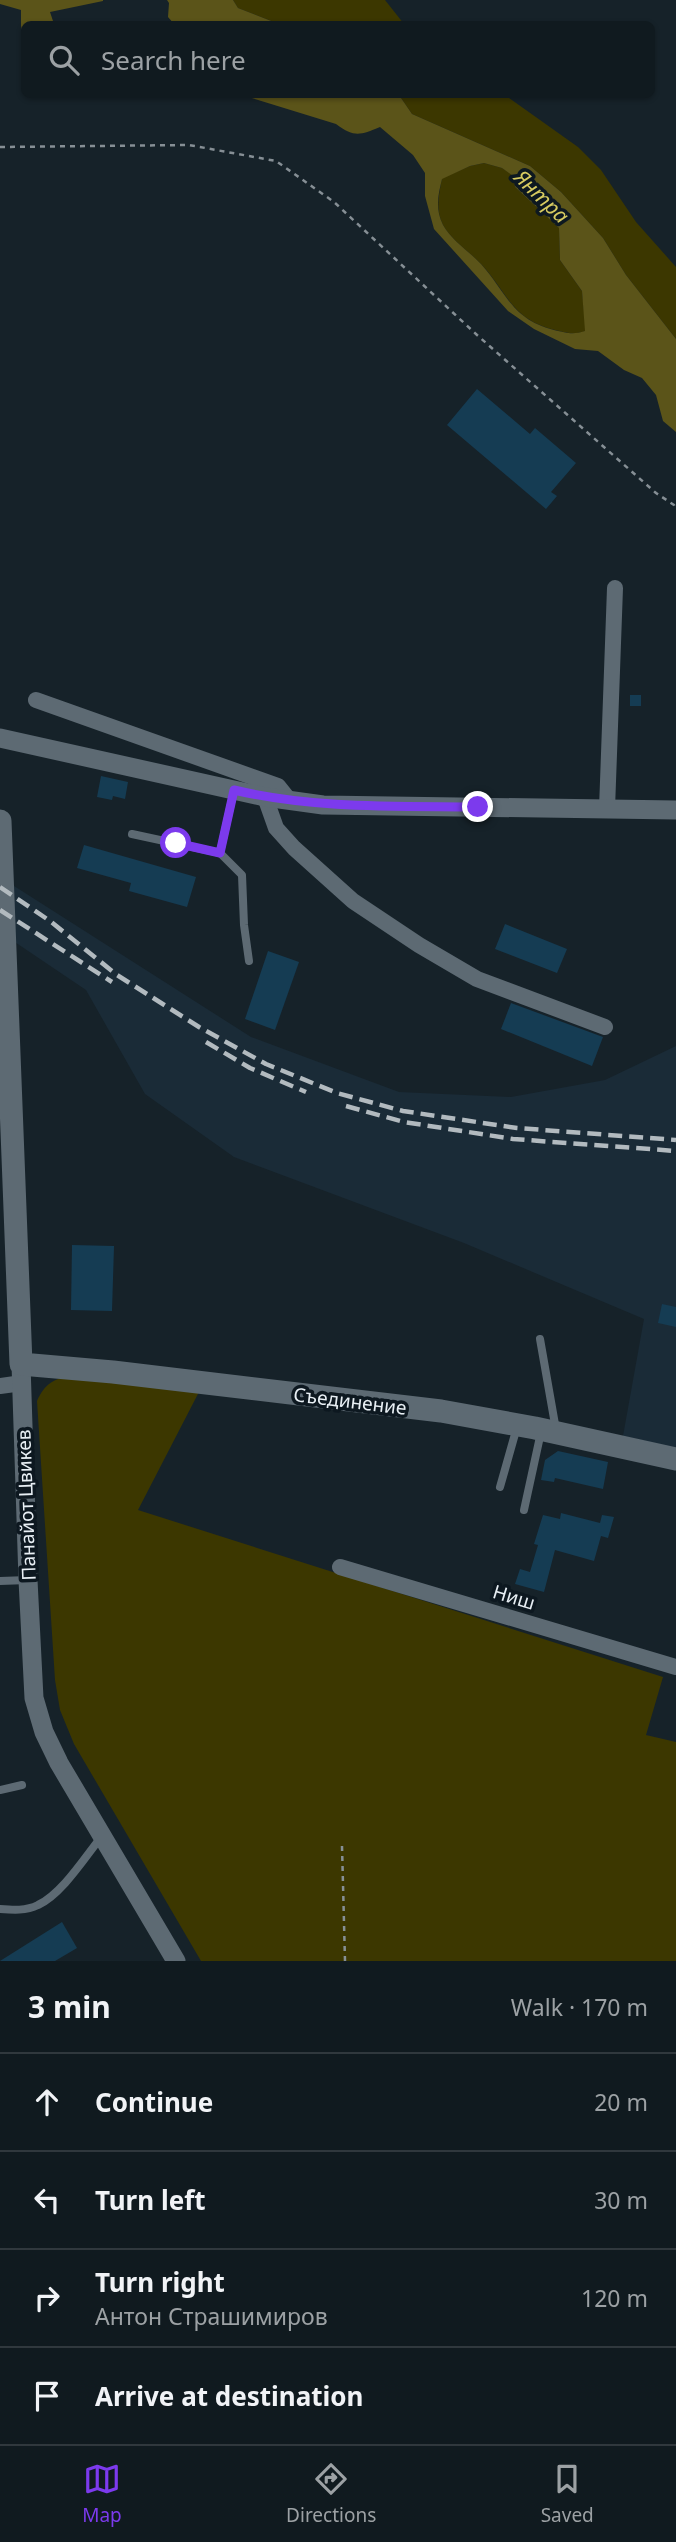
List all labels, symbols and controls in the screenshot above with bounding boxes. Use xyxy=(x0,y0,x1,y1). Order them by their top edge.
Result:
search box xyxy=(21,21,655,98)
icon: search xyxy=(45,41,83,79)
text: Search here xyxy=(101,42,246,78)
water label: Янтра xyxy=(508,162,576,229)
route end xyxy=(462,791,493,822)
route start xyxy=(160,827,191,858)
street label: Съединение xyxy=(292,1381,408,1421)
street label: Панайот Цвикев xyxy=(10,1429,42,1581)
street label: Ниш xyxy=(490,1578,538,1616)
text: 3 min xyxy=(28,1986,111,2027)
text: Walk · 170 m xyxy=(511,1991,648,2023)
icon: ahead xyxy=(28,2083,66,2121)
text: Continue xyxy=(95,2084,213,2120)
text: 20 m xyxy=(594,2086,648,2118)
icon: left xyxy=(28,2181,66,2219)
text: Turn left xyxy=(95,2182,206,2218)
text: 30 m xyxy=(594,2184,648,2216)
text: Turn right xyxy=(95,2264,225,2300)
icon: right xyxy=(28,2279,66,2317)
text: 120 m xyxy=(581,2282,648,2314)
text: Антон Страшимиров xyxy=(95,2300,328,2332)
icon: arrive xyxy=(28,2377,66,2415)
text: Arrive at destination xyxy=(95,2378,364,2414)
tab: Map xyxy=(82,2460,122,2528)
tab: Directions xyxy=(286,2460,376,2528)
tab: Saved xyxy=(541,2460,594,2528)

